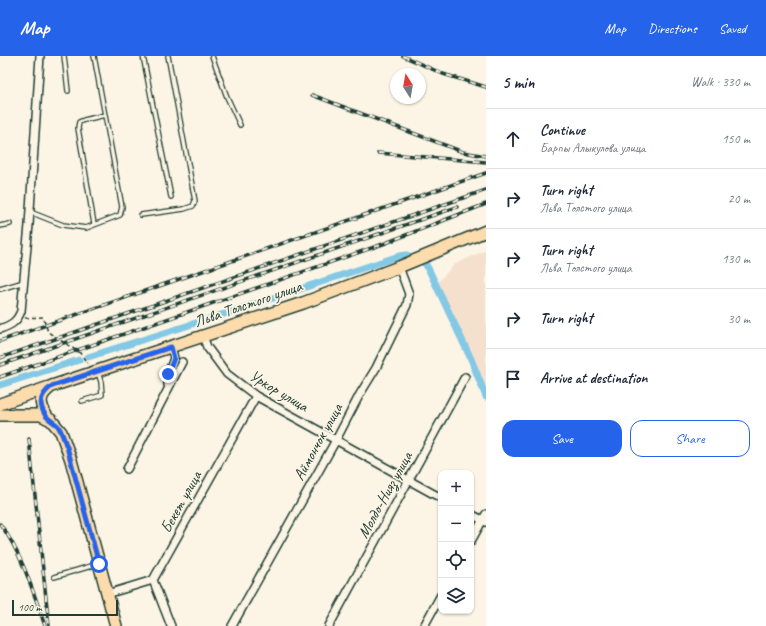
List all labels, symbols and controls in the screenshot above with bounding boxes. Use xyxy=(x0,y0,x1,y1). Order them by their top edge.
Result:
text: Map xyxy=(20,16,50,40)
text: Map xyxy=(605,20,626,37)
text: Directions xyxy=(648,20,697,37)
text: Saved xyxy=(719,20,746,37)
north arrow xyxy=(390,68,426,104)
text: 5 min xyxy=(502,72,534,93)
text: Walk · 330 m xyxy=(691,74,750,90)
text: Continue xyxy=(540,121,585,140)
icon: ahead xyxy=(502,128,524,150)
text: 150 m xyxy=(722,131,750,147)
text: Барпы Алыкулова улица xyxy=(540,140,645,156)
text: Turn right xyxy=(540,181,593,200)
icon: right xyxy=(502,188,524,210)
text: 20 m xyxy=(728,191,750,207)
text: Льва Толстого улица xyxy=(540,200,632,216)
text: Turn right xyxy=(540,241,593,260)
icon: right xyxy=(502,248,524,270)
text: 130 m xyxy=(722,251,750,267)
text: Льва Толстого улица xyxy=(540,260,632,276)
street label: Льва Толстого улица xyxy=(191,276,306,332)
icon: right xyxy=(502,308,524,330)
text: Turn right xyxy=(540,309,593,328)
text: 30 m xyxy=(728,311,750,327)
route end xyxy=(159,365,177,383)
street label: Уркор улица xyxy=(246,366,313,417)
icon: arrive xyxy=(502,368,524,390)
text: Arrive at destination xyxy=(540,369,647,388)
street label: Аймончок улица xyxy=(289,399,348,484)
button: Save xyxy=(502,420,622,457)
button: Share xyxy=(630,420,750,457)
street label: Молдо-Нияз улица xyxy=(353,447,418,542)
street label: Бекет улица xyxy=(156,466,207,536)
map controls xyxy=(438,470,474,614)
button: + xyxy=(438,470,474,506)
button: − xyxy=(438,506,474,542)
button: locate xyxy=(438,542,474,578)
route start xyxy=(90,555,108,573)
button: layers xyxy=(438,578,474,614)
scale bar xyxy=(12,598,118,617)
text: 100 m xyxy=(18,600,42,614)

